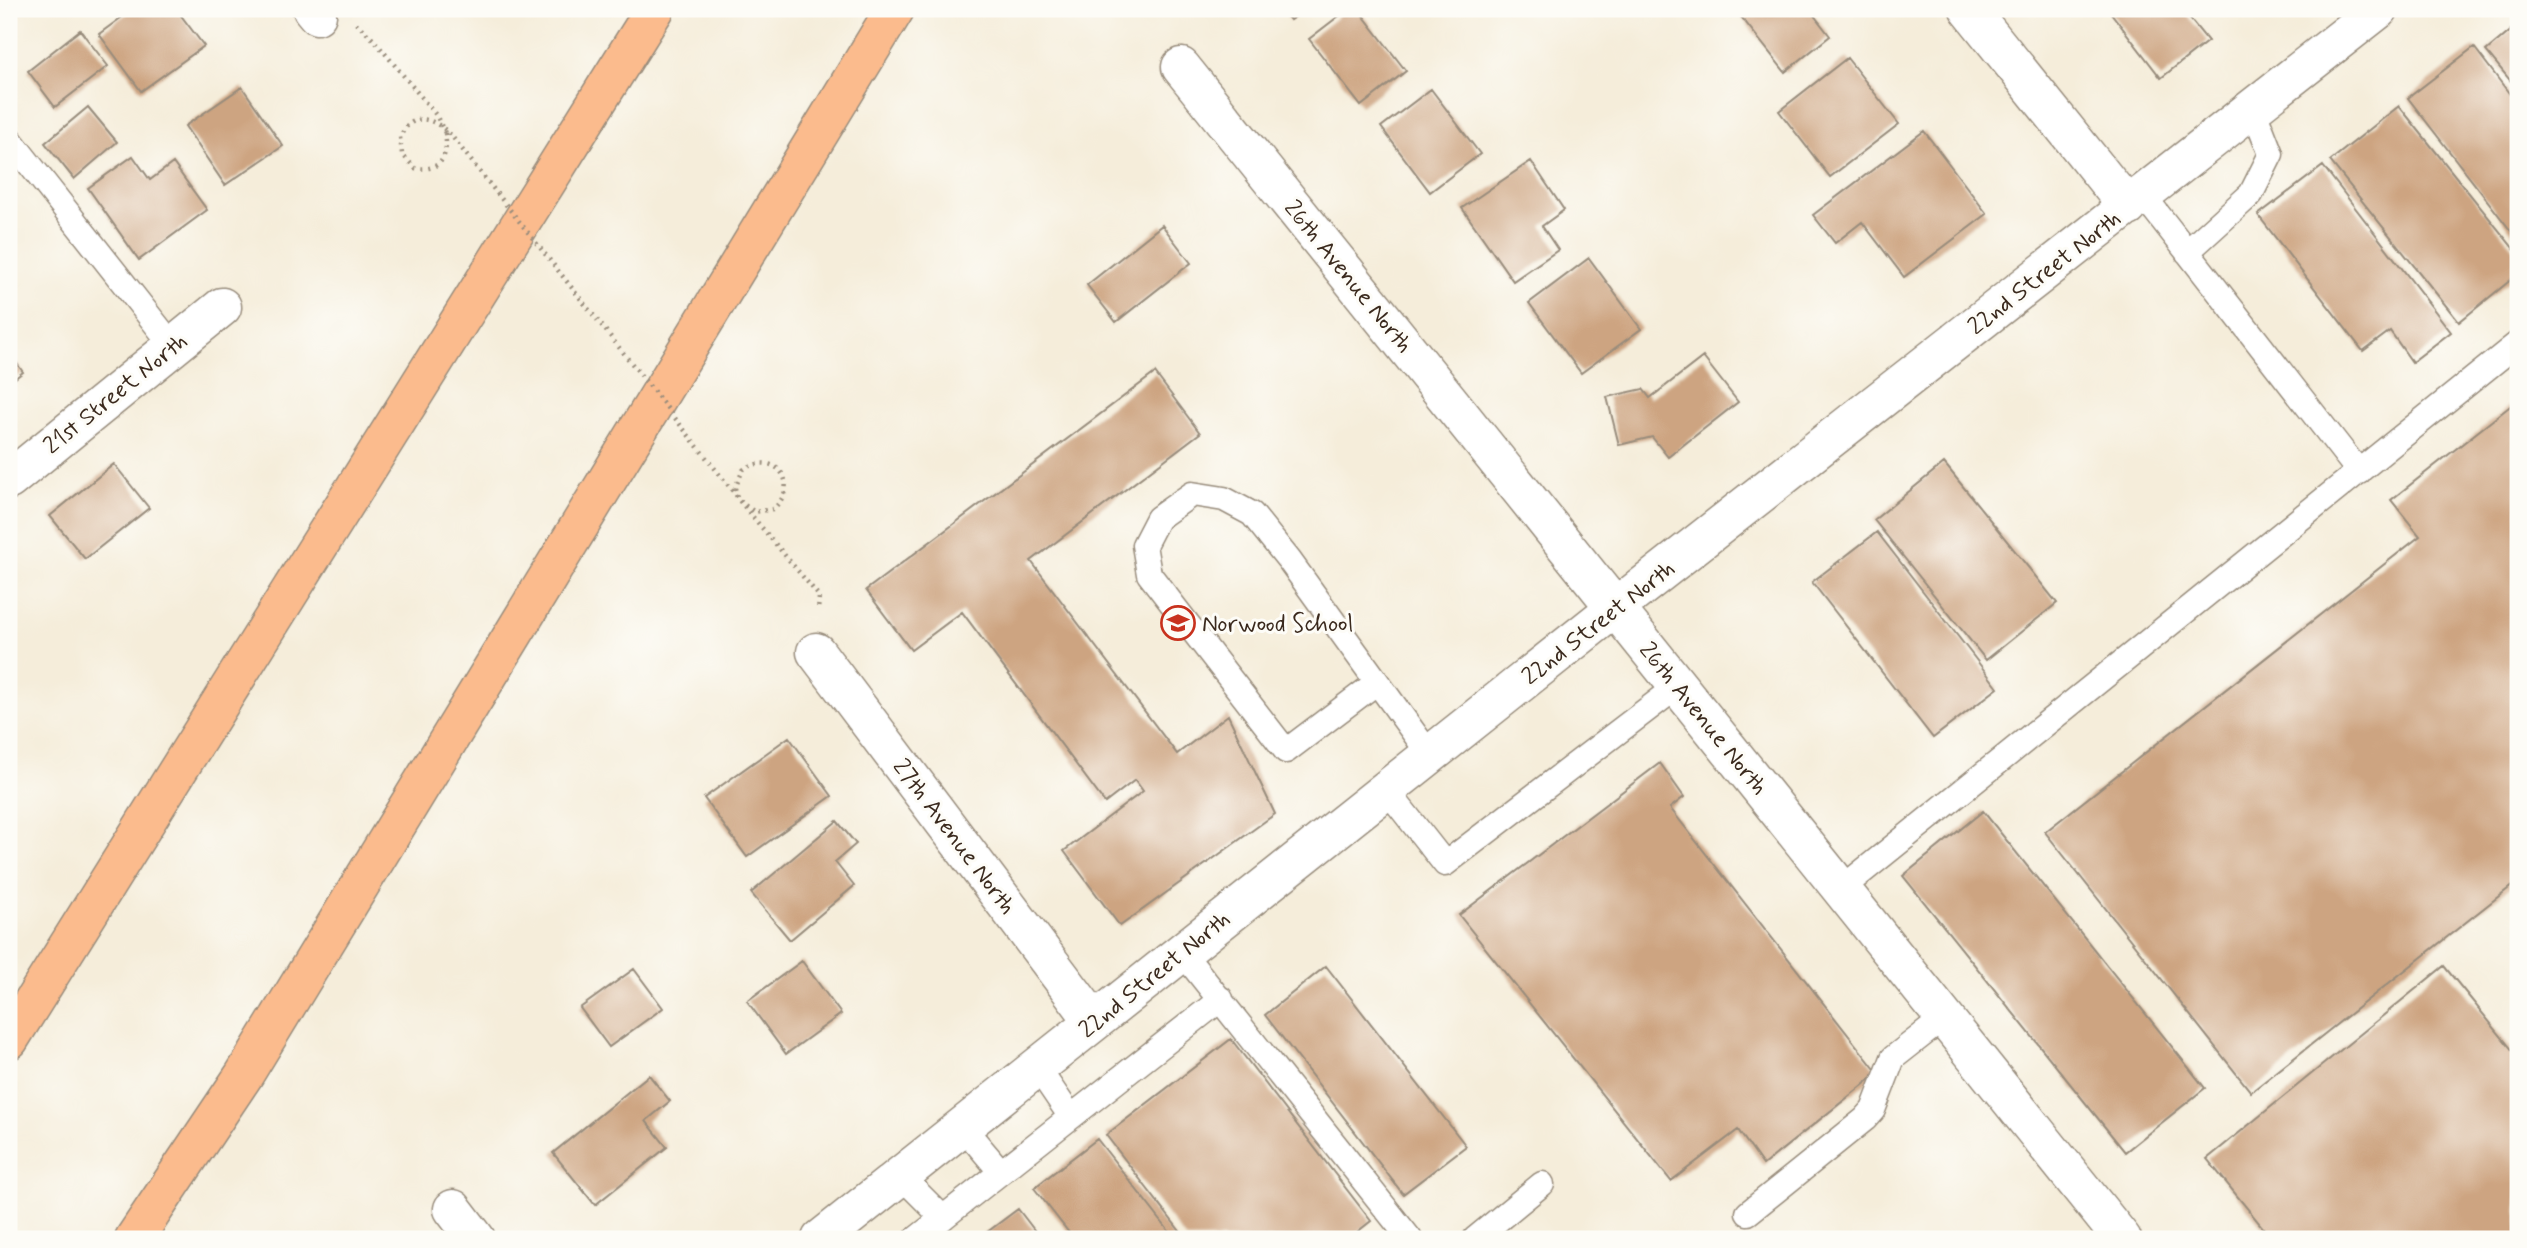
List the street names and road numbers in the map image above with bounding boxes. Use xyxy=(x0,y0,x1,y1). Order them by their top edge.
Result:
street label: 26th Avenue North xyxy=(1276,194,1419,360)
street label: 22nd Street North xyxy=(1962,204,2128,343)
street label: 21st Street North xyxy=(37,326,194,462)
street label: 22nd Street North xyxy=(1516,554,1682,693)
street label: 26th Avenue North xyxy=(1631,636,1774,802)
street label: 27th Avenue North xyxy=(885,753,1023,921)
street label: 22nd Street North xyxy=(1073,905,1237,1046)

